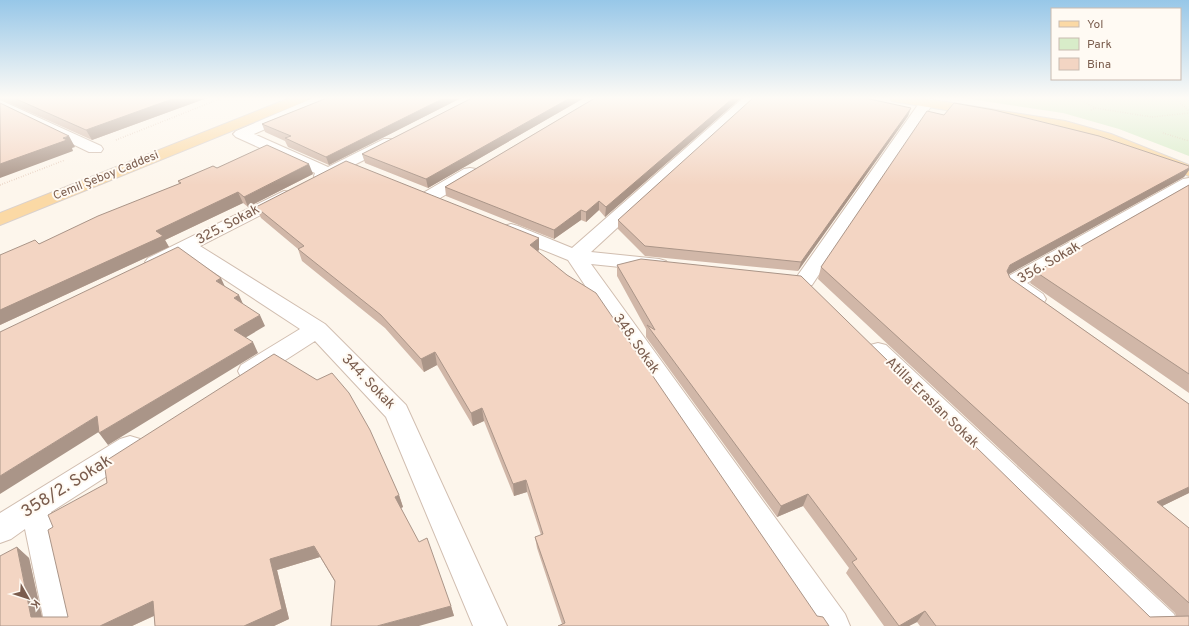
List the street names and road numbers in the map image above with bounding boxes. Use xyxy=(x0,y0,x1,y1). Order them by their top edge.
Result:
street label: Cemil Şeboy Caddesi xyxy=(51,148,161,204)
street label: 325. Sokak xyxy=(193,201,263,249)
street label: 356. Sokak xyxy=(1015,238,1083,288)
street label: 348. Sokak xyxy=(609,311,663,377)
street label: 344. Sokak xyxy=(338,351,398,413)
street label: Atilla Eraslan Sokak xyxy=(882,354,982,452)
street label: 358/2. Sokak xyxy=(17,450,117,524)

